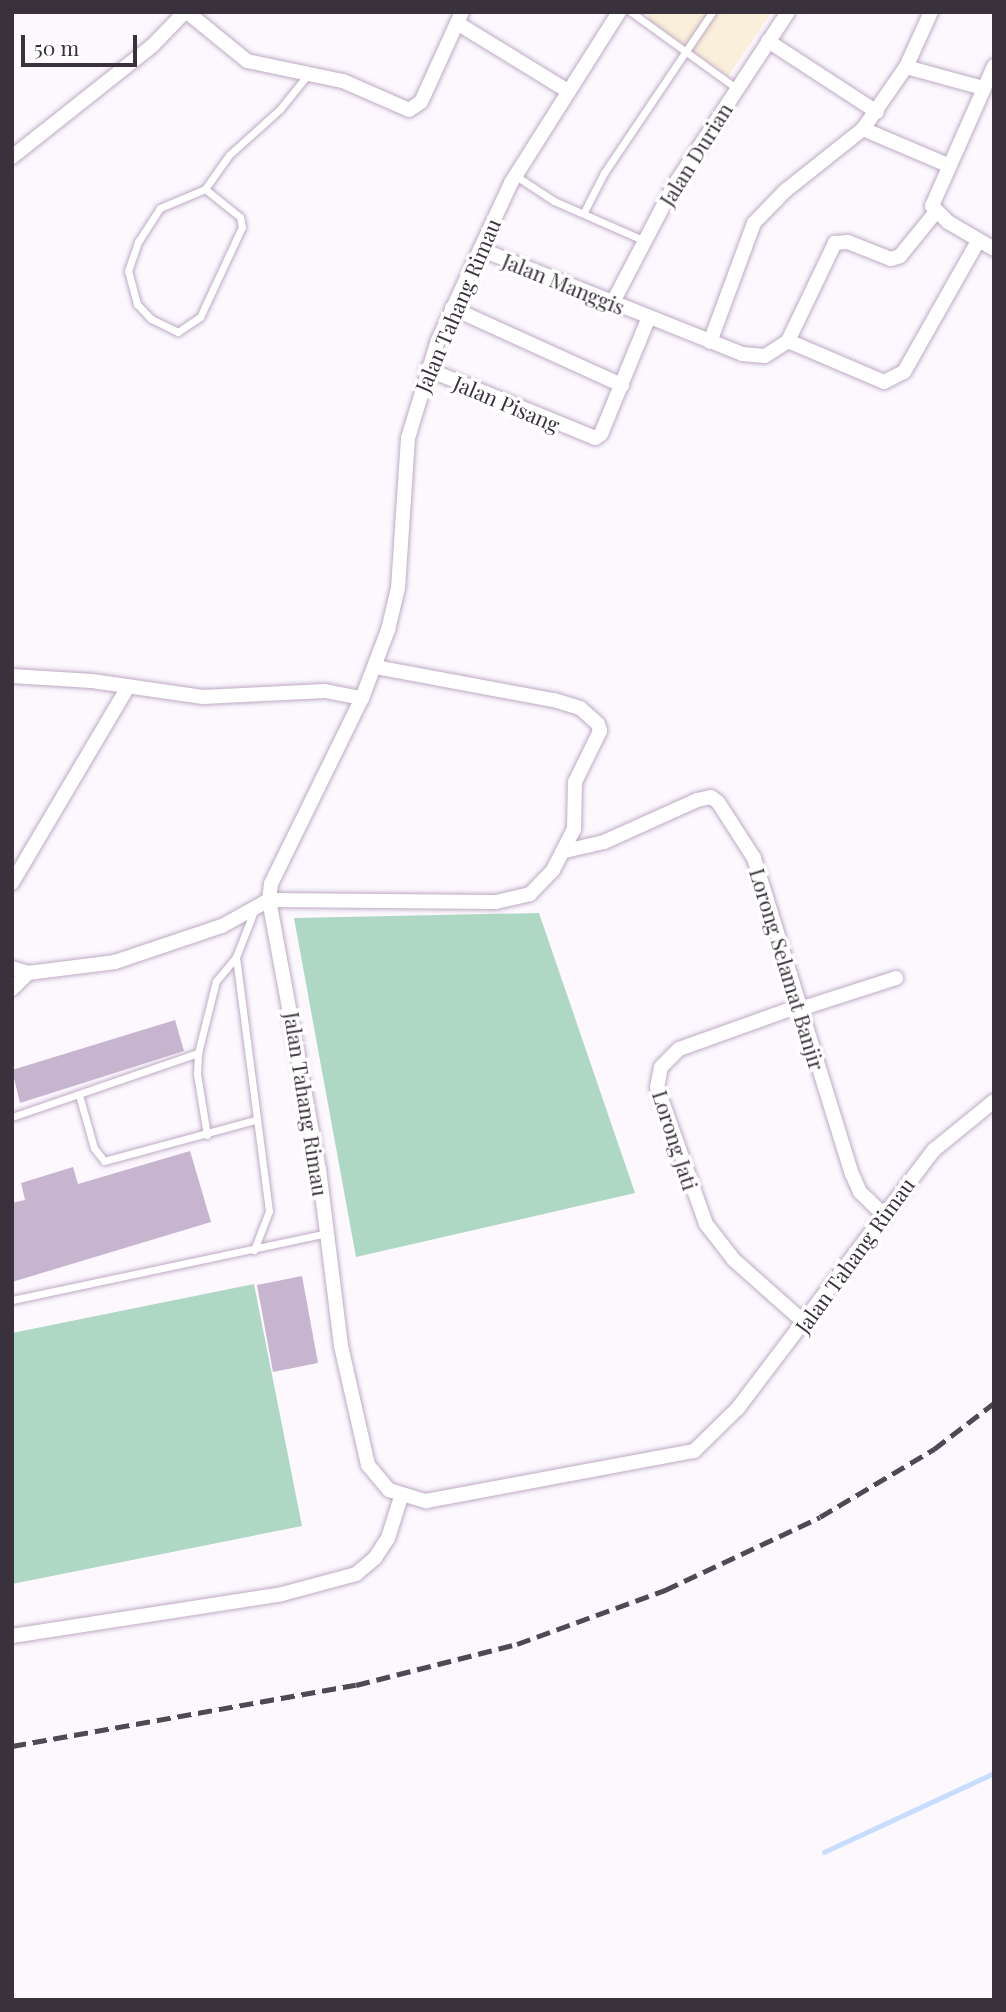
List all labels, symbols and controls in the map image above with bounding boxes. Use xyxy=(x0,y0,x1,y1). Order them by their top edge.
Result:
scale bar xyxy=(24,21,140,65)
text: 50 m xyxy=(34,33,79,61)
street label: Jalan Durian xyxy=(653,98,737,210)
street label: Jalan Tahang Rimau xyxy=(409,214,505,396)
street label: Jalan Manggis xyxy=(499,247,629,319)
street label: Jalan Pisang xyxy=(450,369,564,437)
street label: Lorong Selamat Banjir xyxy=(745,865,831,1073)
street label: Jalan Tahang Rimau xyxy=(280,1010,334,1198)
street label: Lorong Jati xyxy=(648,1087,704,1193)
street label: Jalan Tahang Rimau xyxy=(789,1172,919,1338)

